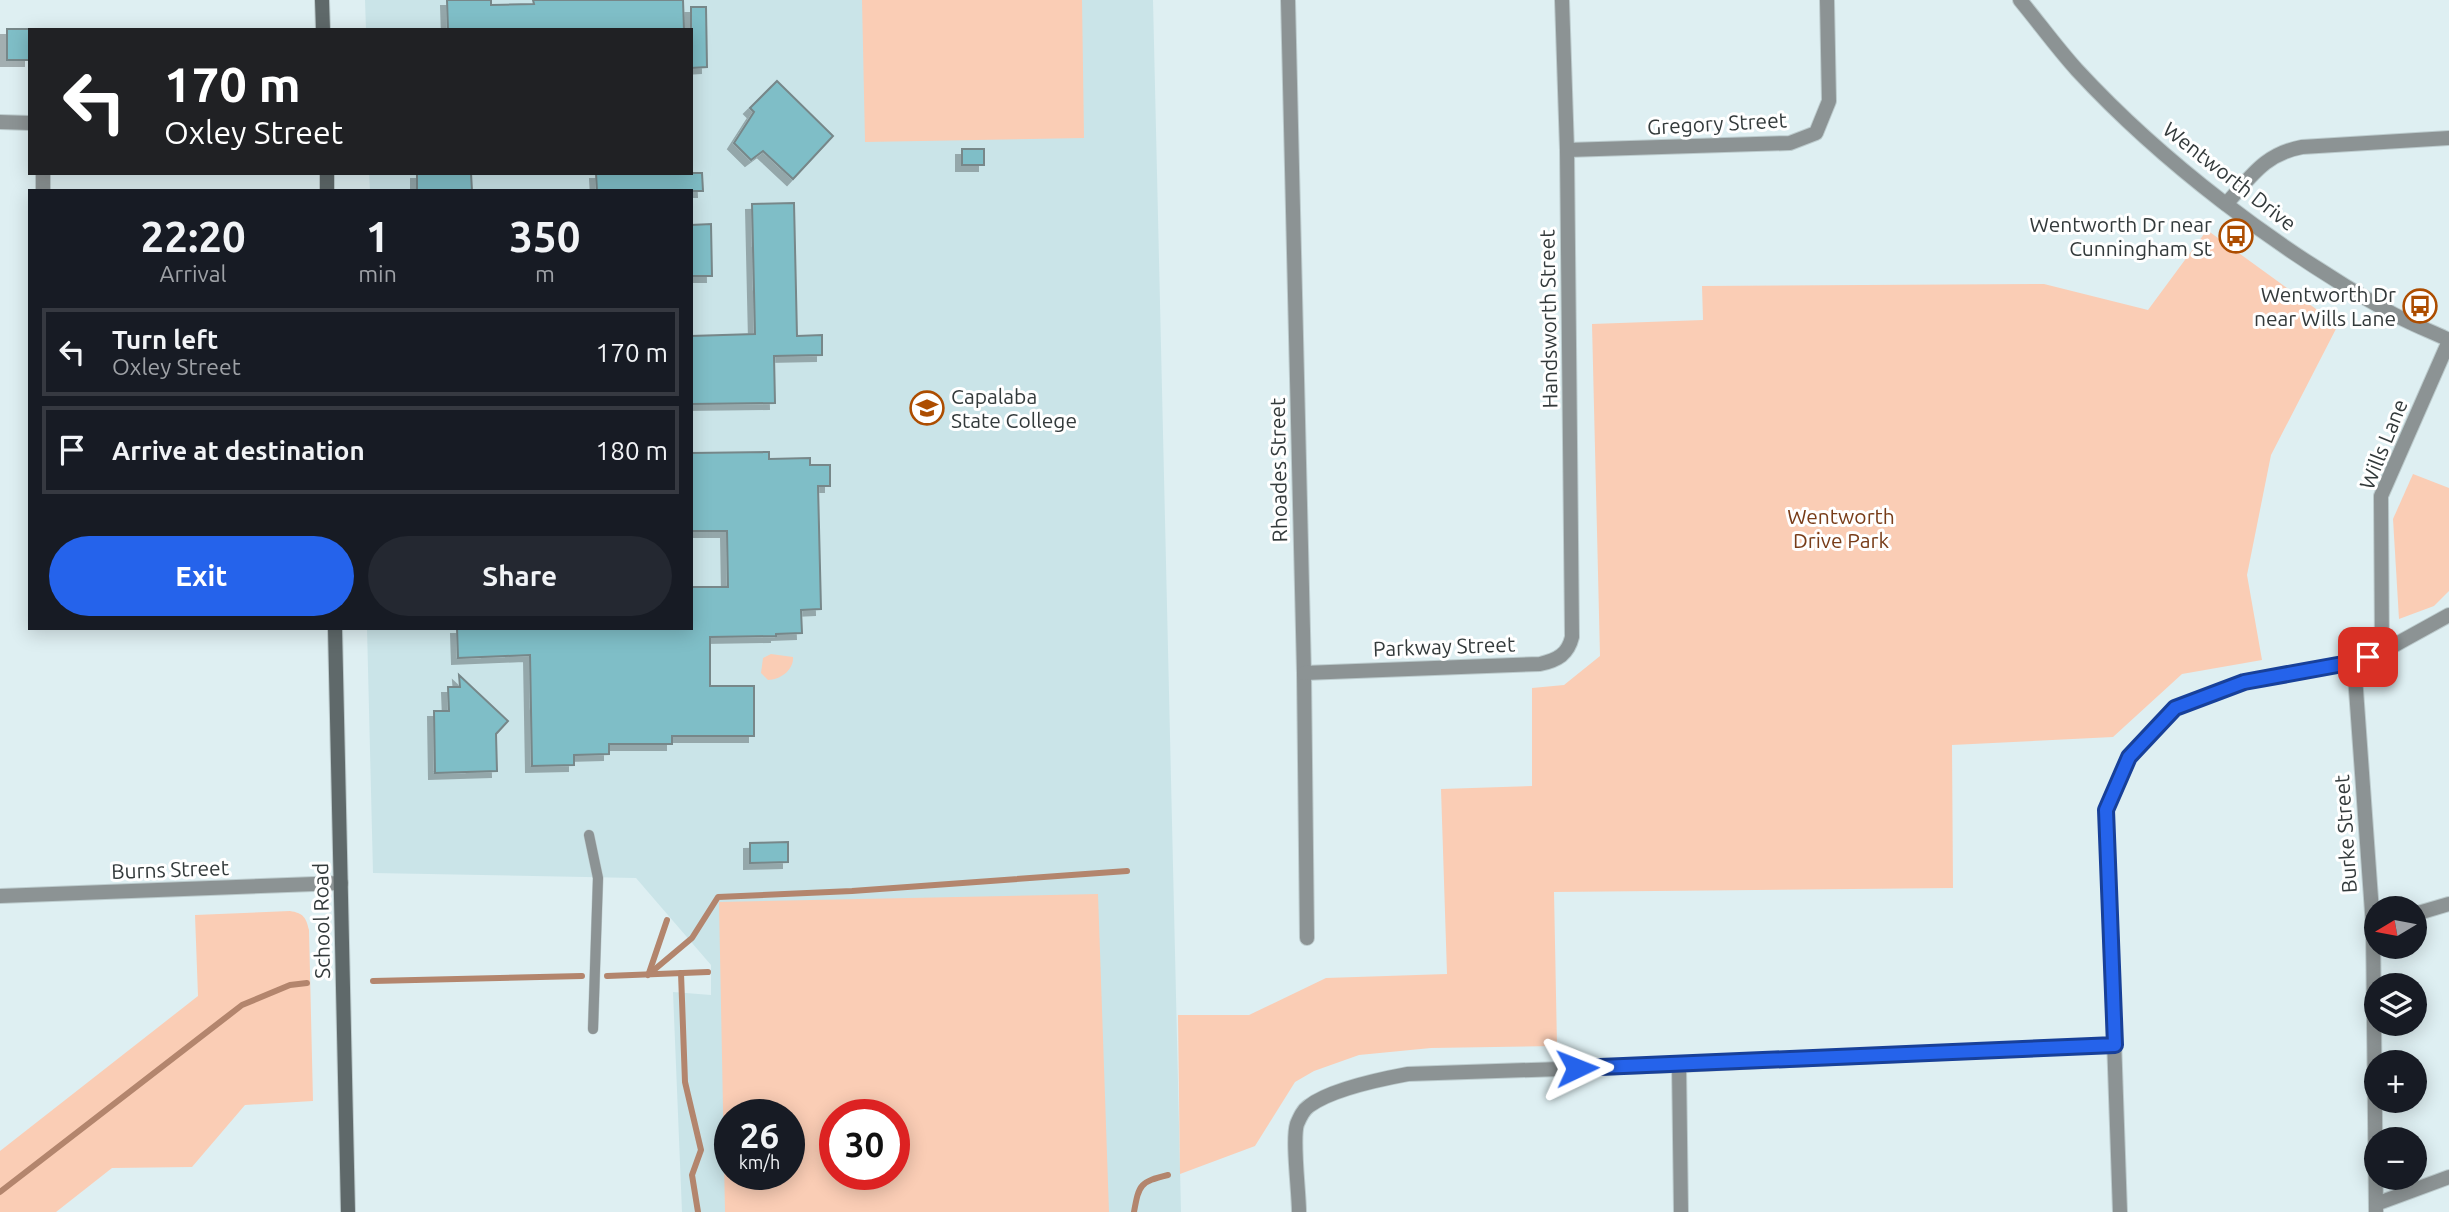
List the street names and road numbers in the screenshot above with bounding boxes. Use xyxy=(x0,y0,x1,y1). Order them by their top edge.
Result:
street label: Gregory Street xyxy=(1647,107,1787,139)
street label: Wentworth Drive xyxy=(2159,117,2301,235)
street label: Handsworth Street xyxy=(1534,229,1562,409)
street label: Wills Lane xyxy=(2354,395,2412,493)
street label: Rhoades Street xyxy=(1265,397,1291,543)
street label: Parkway Street xyxy=(1372,632,1516,660)
street label: Burke Street xyxy=(2329,774,2361,894)
street label: Burns Street xyxy=(111,855,229,883)
street label: School Road xyxy=(308,863,334,979)

